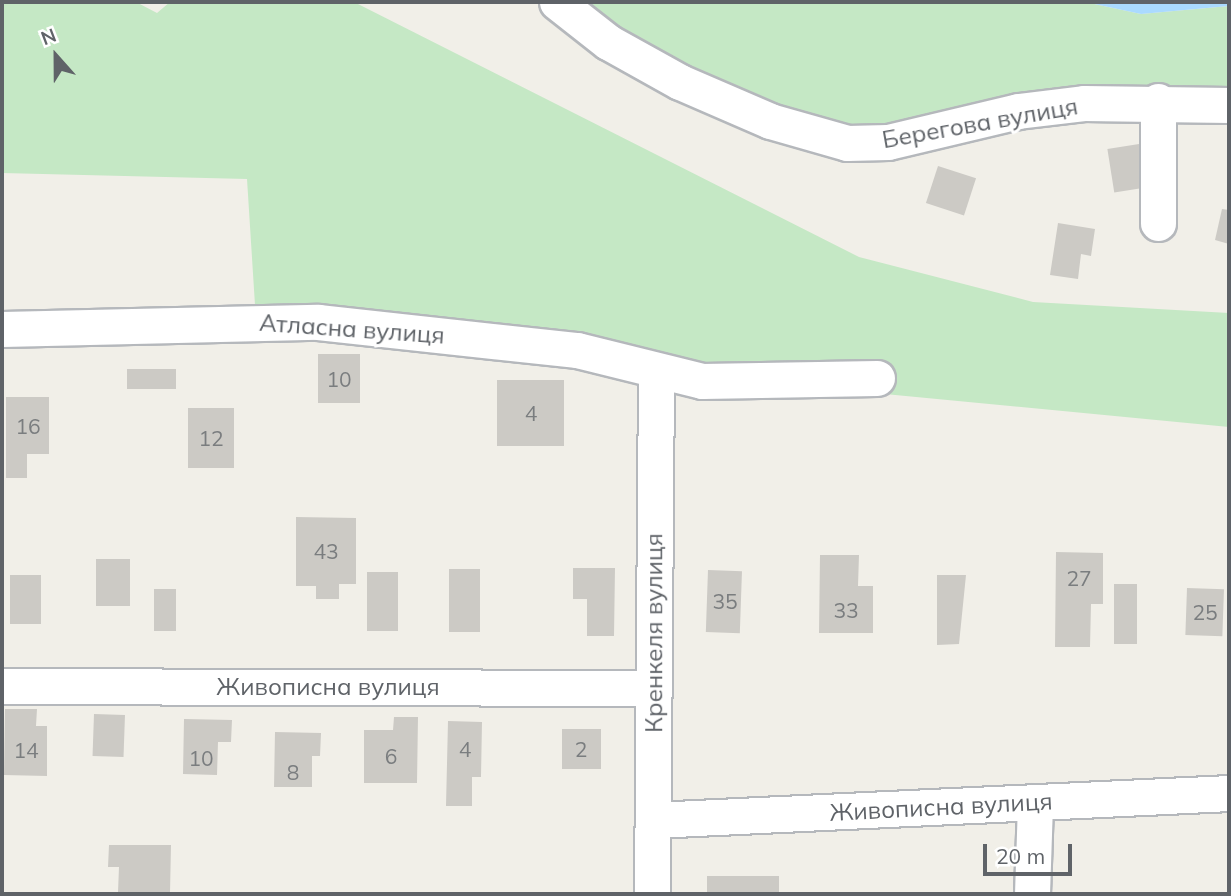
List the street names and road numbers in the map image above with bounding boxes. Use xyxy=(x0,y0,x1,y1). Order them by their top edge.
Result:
street label: Берегова вулиця xyxy=(880,92,1080,154)
street label: Атласна вулиця xyxy=(258,308,446,350)
street label: Кренкеля вулиця xyxy=(640,533,668,733)
street label: Живописна вулиця xyxy=(216,673,440,701)
street label: Живописна вулиця xyxy=(829,787,1053,827)

